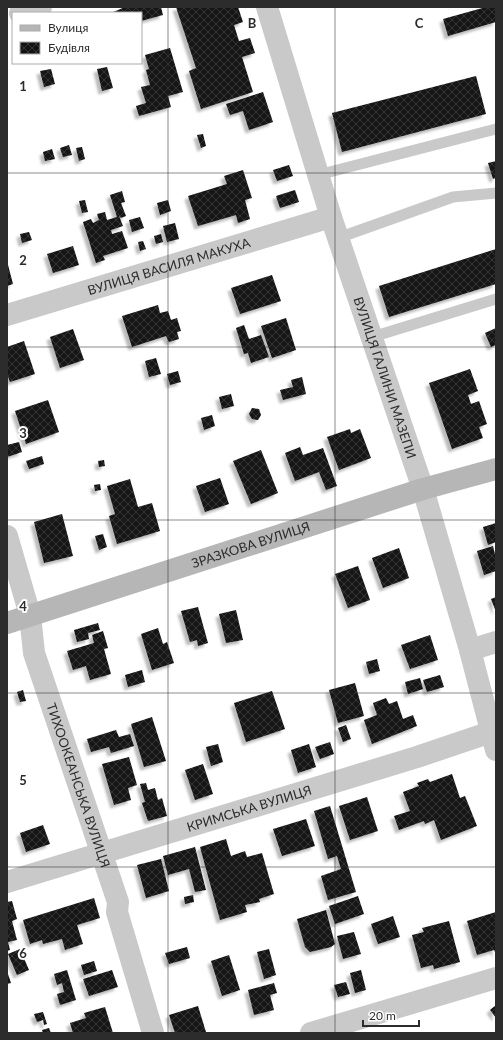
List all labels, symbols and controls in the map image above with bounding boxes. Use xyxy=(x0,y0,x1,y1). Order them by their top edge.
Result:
legend xyxy=(12,12,142,64)
text: B xyxy=(248,15,257,31)
text: C xyxy=(415,15,424,31)
text: Вулиця xyxy=(48,20,88,35)
text: Будівля xyxy=(48,40,90,55)
text: 1 xyxy=(19,78,27,94)
street label: ВУЛИЦЯ ВАСИЛЯ МАКУХА xyxy=(86,234,252,298)
text: 2 xyxy=(19,252,27,268)
street label: ВУЛИЦЯ ГАЛИНИ МАЗЕПИ xyxy=(351,295,420,461)
text: 3 xyxy=(19,425,27,441)
street label: ЗРАЗКОВА ВУЛИЦЯ xyxy=(189,518,312,571)
text: 4 xyxy=(19,598,27,614)
street label: ТИХООКЕАНСЬКА ВУЛИЦЯ xyxy=(43,701,114,870)
text: 5 xyxy=(19,772,27,788)
street label: КРИМСЬКА ВУЛИЦЯ xyxy=(185,782,313,835)
text: 6 xyxy=(19,945,27,961)
scale bar xyxy=(363,1002,419,1028)
text: 20 m xyxy=(369,1008,396,1023)

